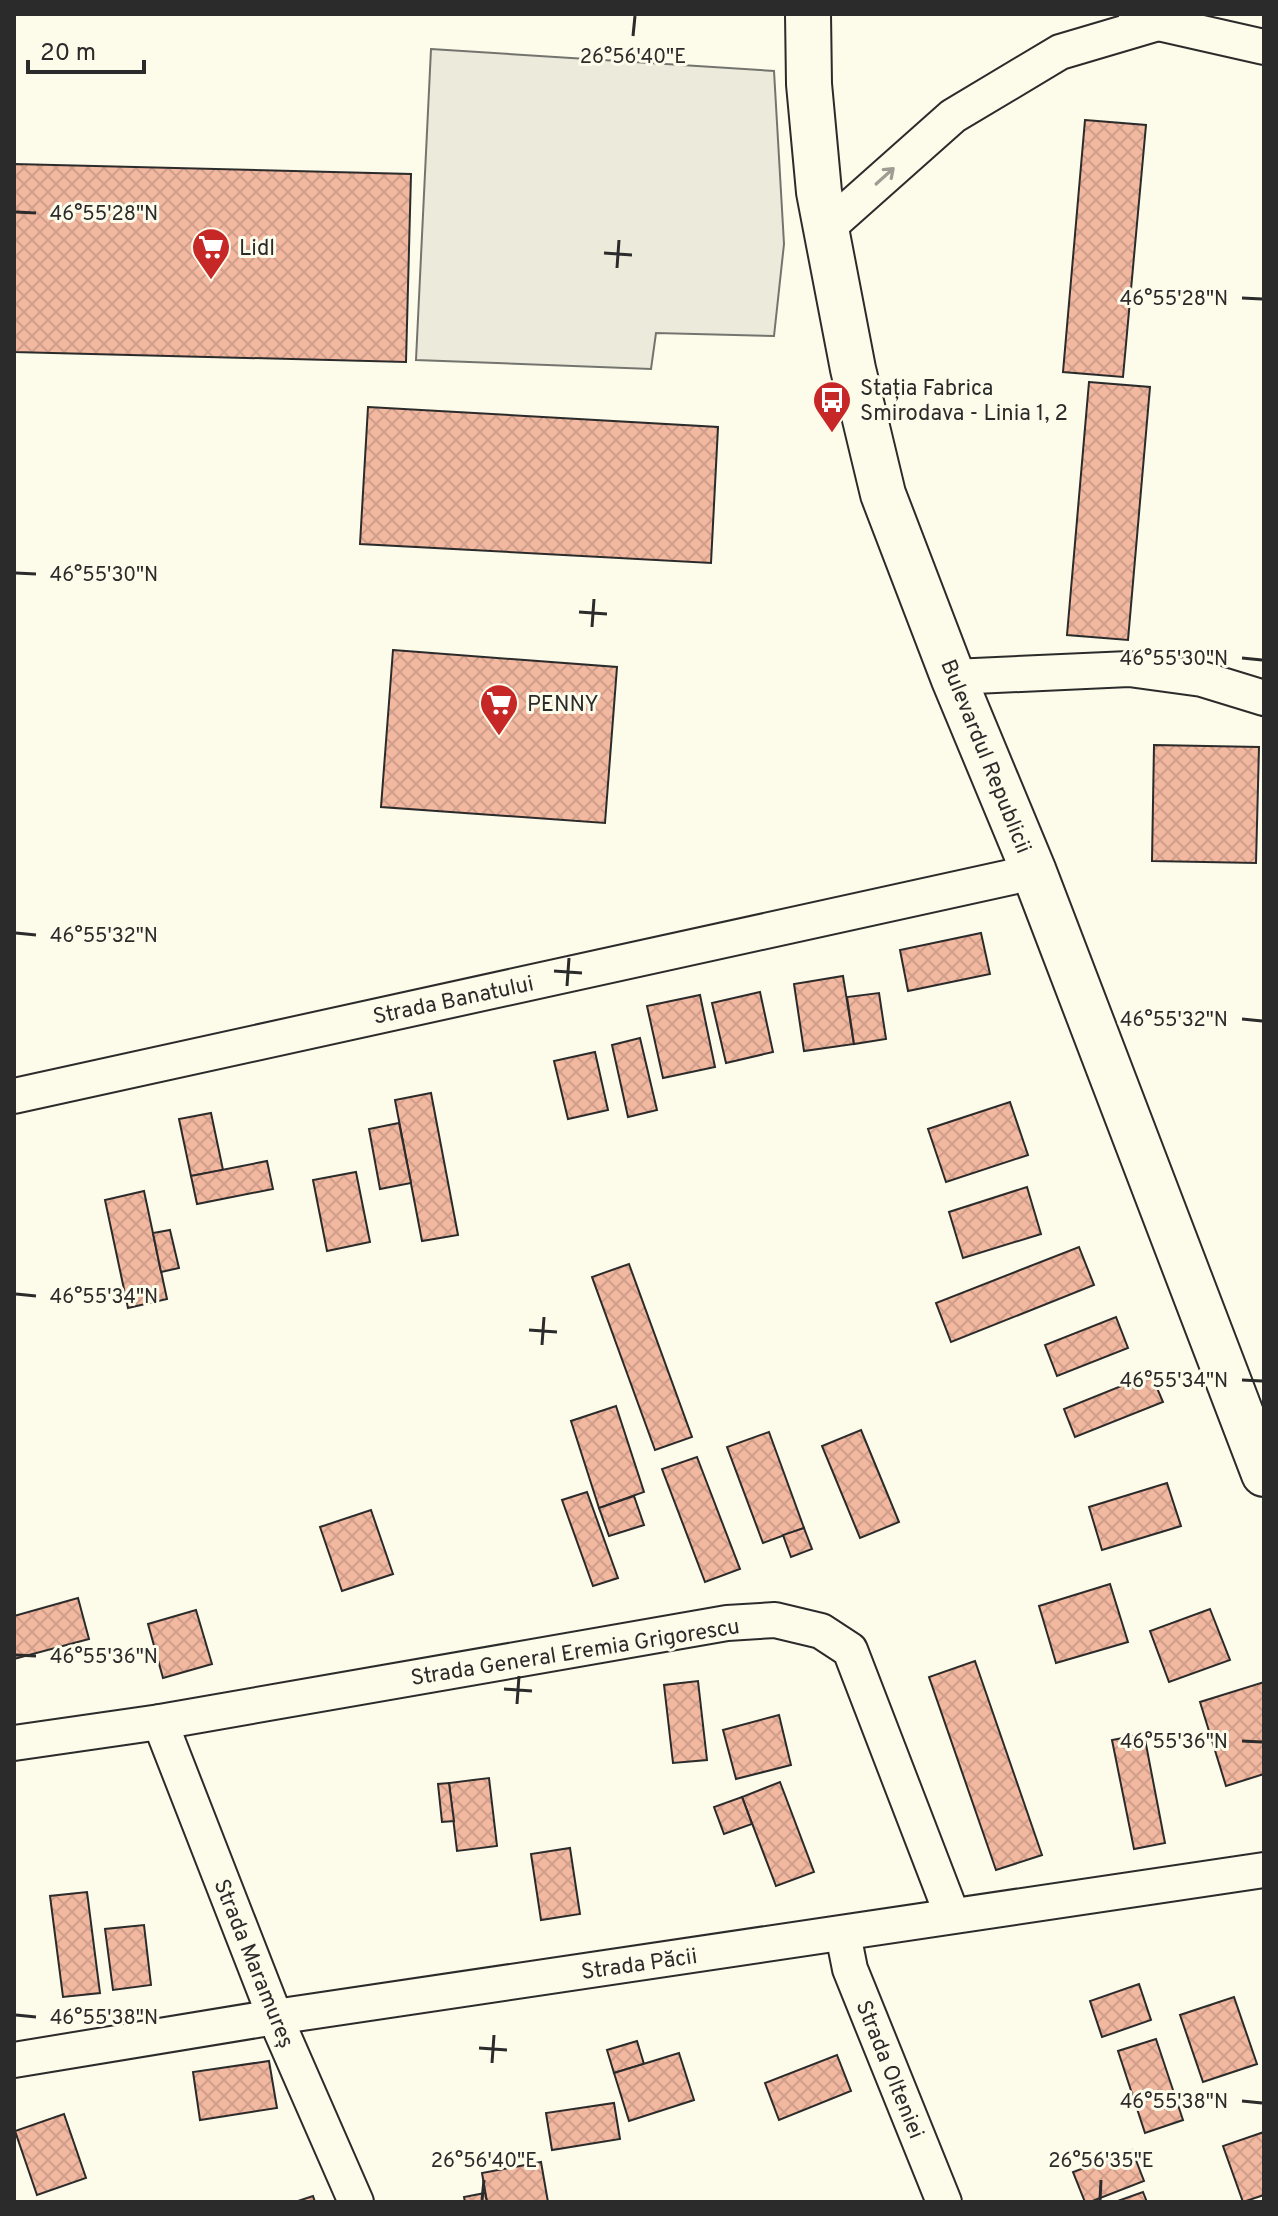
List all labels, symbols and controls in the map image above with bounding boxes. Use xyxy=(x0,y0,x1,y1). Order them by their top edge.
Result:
scale bar xyxy=(28,24,144,74)
text: 20 m xyxy=(40,39,96,69)
text: 26°56'40"E xyxy=(580,45,686,71)
one-way arrow xyxy=(875,167,895,185)
text: 46°55'28"N xyxy=(50,202,158,228)
supermarket icon: Lidl xyxy=(190,226,232,281)
place label: Lidl xyxy=(239,236,275,263)
text: 46°55'28"N xyxy=(1120,287,1228,313)
place label: Stația Fabrica Smirodava - Linia 1, 2 xyxy=(860,376,1068,428)
bus stop icon: Stația Fabrica Smirodava - Linia 1, 2 xyxy=(811,379,853,434)
text: 46°55'30"N xyxy=(50,563,158,589)
text: 46°55'30"N xyxy=(1120,647,1228,673)
street label: Bulevardul Republicii xyxy=(933,656,1036,858)
supermarket icon: PENNY xyxy=(478,682,520,737)
place label: PENNY xyxy=(527,692,599,719)
text: 46°55'32"N xyxy=(50,924,158,950)
street label: Strada Banatului xyxy=(371,971,536,1032)
text: 46°55'32"N xyxy=(1120,1008,1228,1034)
text: 46°55'34"N xyxy=(50,1285,158,1311)
text: 46°55'34"N xyxy=(1120,1369,1228,1395)
street label: Strada General Eremia Grigorescu xyxy=(409,1614,742,1693)
text: 46°55'36"N xyxy=(50,1645,158,1671)
text: 46°55'36"N xyxy=(1120,1730,1228,1756)
street label: Strada Maramureș xyxy=(207,1876,299,2052)
street label: Strada Păcii xyxy=(580,1944,699,1987)
street label: Strada Olteniei xyxy=(849,1997,929,2143)
text: 46°55'38"N xyxy=(50,2006,158,2032)
text: 46°55'38"N xyxy=(1120,2090,1228,2116)
text: 26°56'40"E xyxy=(431,2149,537,2175)
text: 26°56'35"E xyxy=(1048,2149,1154,2175)

